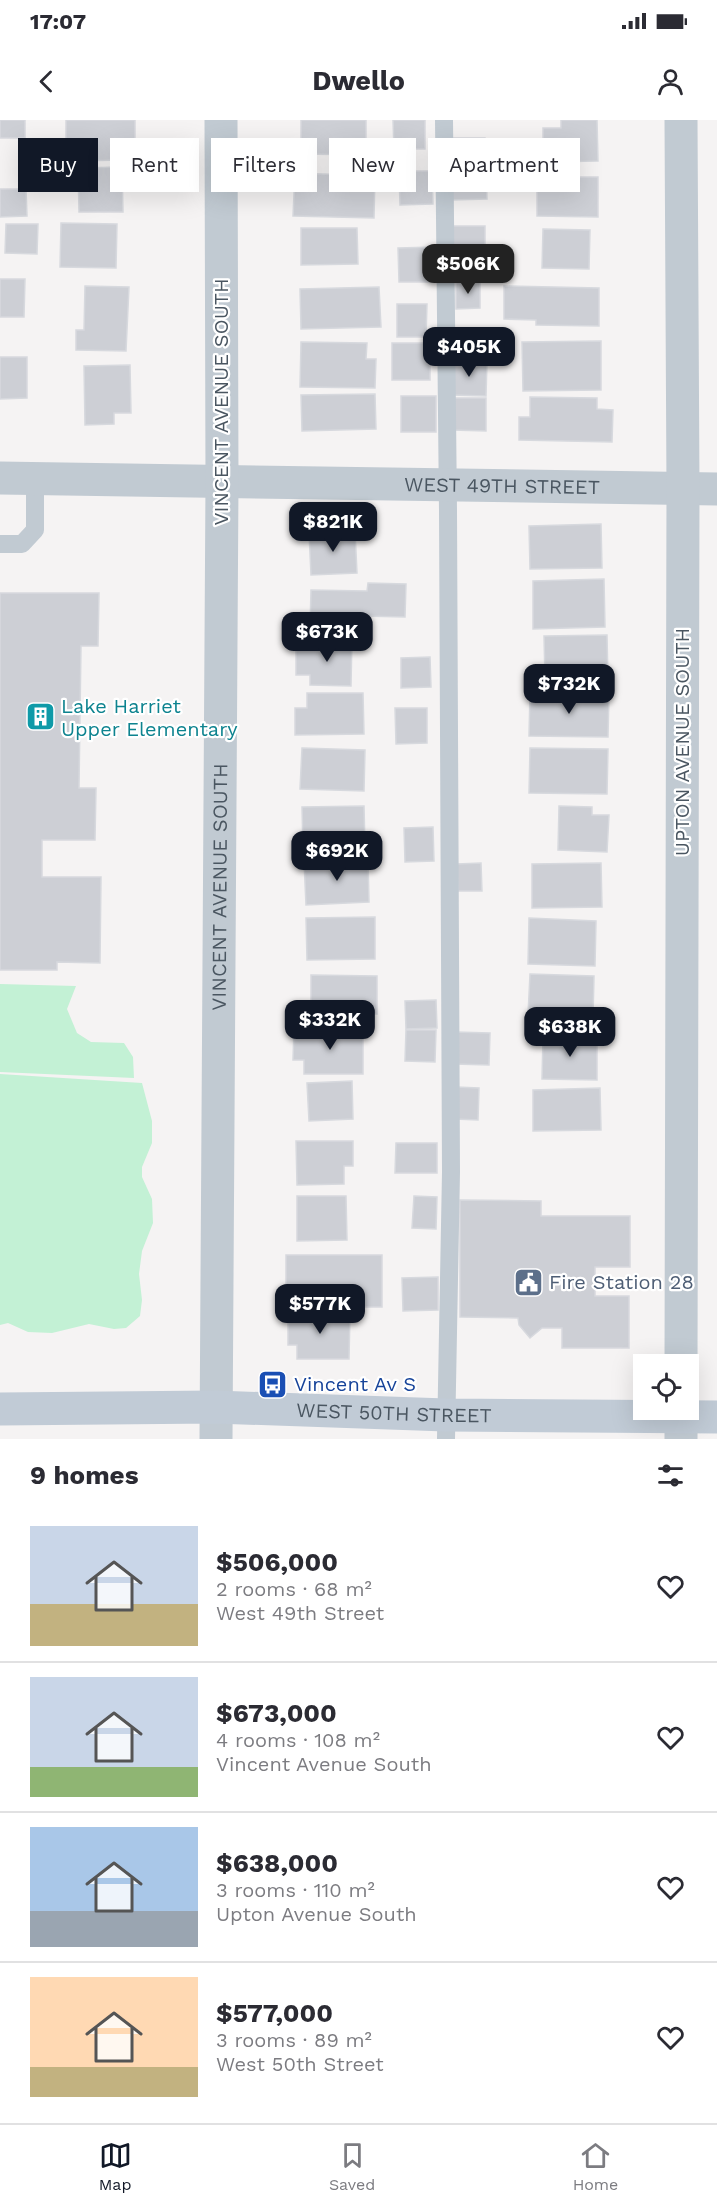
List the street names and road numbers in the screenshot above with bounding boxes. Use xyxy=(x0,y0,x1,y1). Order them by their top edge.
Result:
street label: VINCENT AVENUE SOUTH xyxy=(209,278,233,526)
street label: WEST 49TH STREET xyxy=(404,472,600,499)
street label: UPTON AVENUE SOUTH xyxy=(670,628,694,856)
street label: VINCENT AVENUE SOUTH xyxy=(207,763,232,1011)
street label: WEST 50TH STREET xyxy=(296,1398,492,1427)

